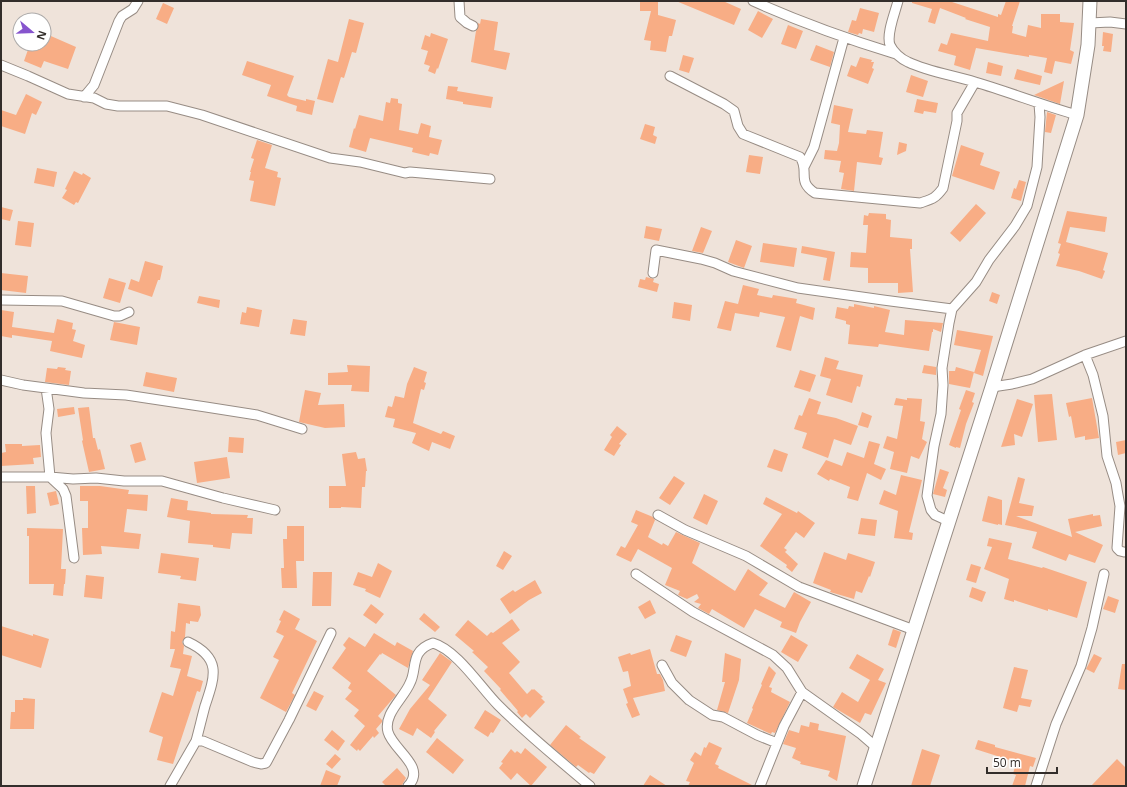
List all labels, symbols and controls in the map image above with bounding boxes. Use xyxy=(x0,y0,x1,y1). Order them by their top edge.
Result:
north arrow xyxy=(12,12,52,52)
text: N xyxy=(33,29,50,42)
scale bar xyxy=(987,749,1057,775)
text: 50 m xyxy=(993,754,1021,771)

